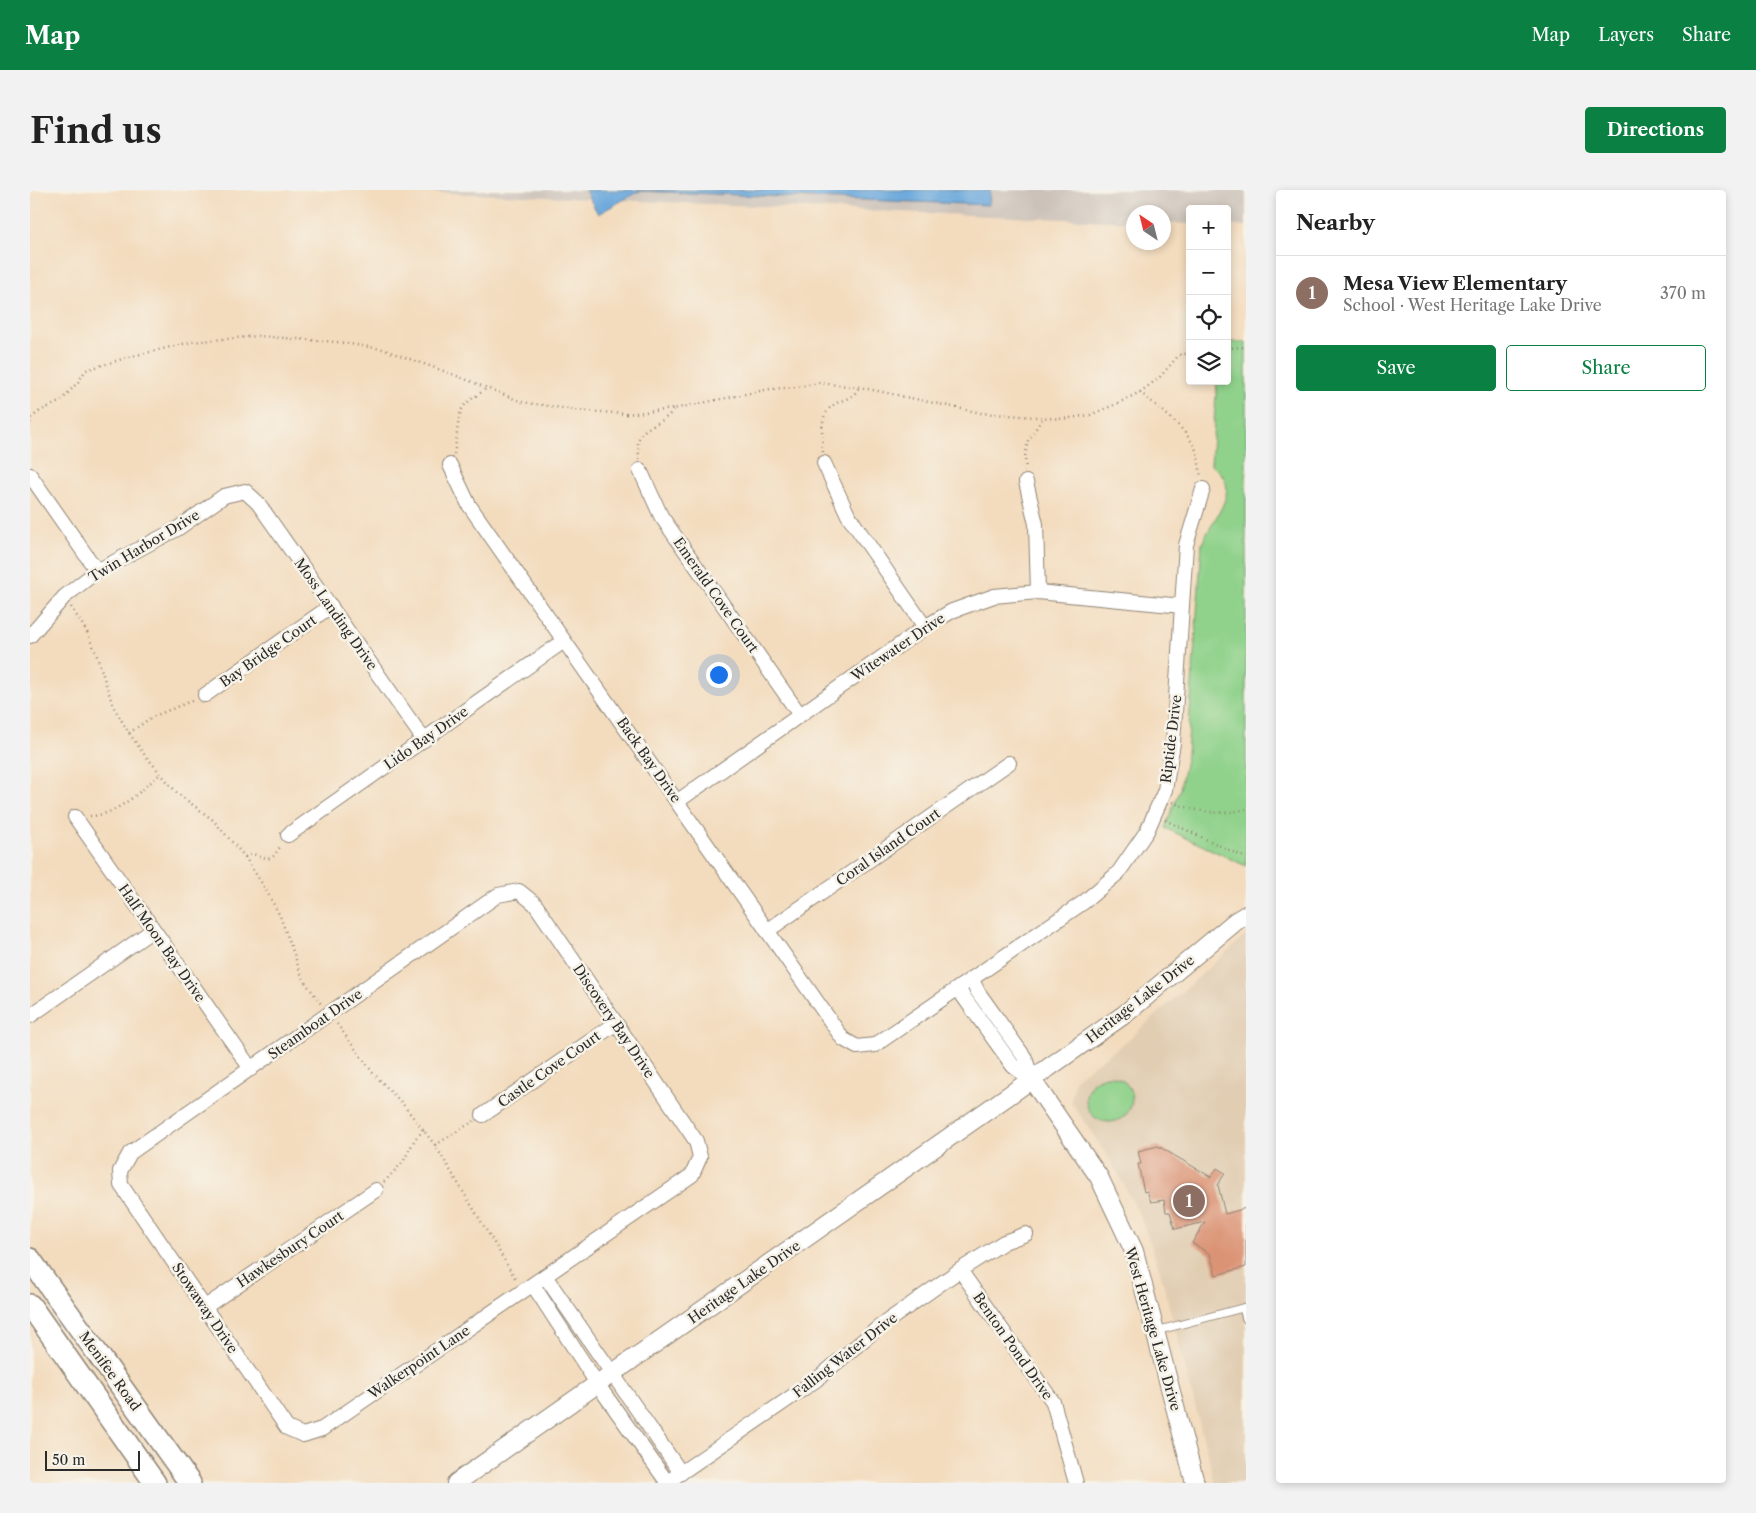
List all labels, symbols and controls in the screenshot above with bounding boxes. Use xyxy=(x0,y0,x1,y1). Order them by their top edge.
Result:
text: Map xyxy=(25,21,80,50)
text: Map xyxy=(1532,24,1570,46)
text: Layers xyxy=(1598,24,1654,46)
text: Share xyxy=(1682,24,1731,46)
button: Directions xyxy=(1585,107,1726,153)
text: Find us xyxy=(30,109,162,152)
north arrow xyxy=(1126,205,1171,250)
map controls xyxy=(1186,205,1231,385)
button: + xyxy=(1186,205,1231,250)
text: Nearby xyxy=(1296,210,1375,235)
button: − xyxy=(1186,250,1231,295)
text: Mesa View Elementary xyxy=(1343,272,1567,295)
text: 1 xyxy=(1308,283,1316,303)
text: 370 m xyxy=(1660,283,1706,303)
button: locate xyxy=(1186,295,1231,340)
text: School · West Heritage Lake Drive xyxy=(1343,295,1602,315)
button: layers xyxy=(1186,340,1231,385)
button: Save xyxy=(1296,345,1496,391)
button: Share xyxy=(1506,345,1706,391)
street label: Twin Harbor Drive xyxy=(85,506,203,586)
street label: Emerald Cove Court xyxy=(669,534,763,656)
street label: Moss Landing Drive xyxy=(291,554,382,674)
street label: Witewater Drive xyxy=(847,609,948,686)
street label: Bay Bridge Court xyxy=(216,611,320,691)
your location xyxy=(706,662,732,688)
street label: Riptide Drive xyxy=(1157,694,1185,784)
street label: Lido Bay Drive xyxy=(380,702,472,774)
street label: Back Bay Drive xyxy=(613,714,685,806)
street label: Coral Island Court xyxy=(832,804,944,890)
street label: Half Moon Bay Drive xyxy=(115,881,210,1006)
street label: Heritage Lake Drive xyxy=(1082,951,1198,1047)
street label: Discovery Bay Drive xyxy=(569,961,659,1082)
street label: Steamboat Drive xyxy=(264,985,366,1063)
street label: Castle Cove Court xyxy=(494,1027,604,1111)
pin: 1 xyxy=(1173,1182,1205,1220)
street label: Hawkesbury Court xyxy=(233,1207,347,1291)
street label: Heritage Lake Drive xyxy=(684,1236,804,1328)
street label: West Heritage Lake Drive xyxy=(1121,1244,1185,1413)
street label: Stowaway Drive xyxy=(168,1259,242,1357)
street label: Benton Pond Drive xyxy=(969,1289,1057,1403)
street label: Falling Water Drive xyxy=(789,1308,901,1401)
street label: Walkerpoint Lane xyxy=(364,1321,473,1403)
street label: Menifee Road xyxy=(75,1328,145,1415)
scale bar xyxy=(45,1448,140,1471)
text: 50 m xyxy=(52,1451,85,1469)

